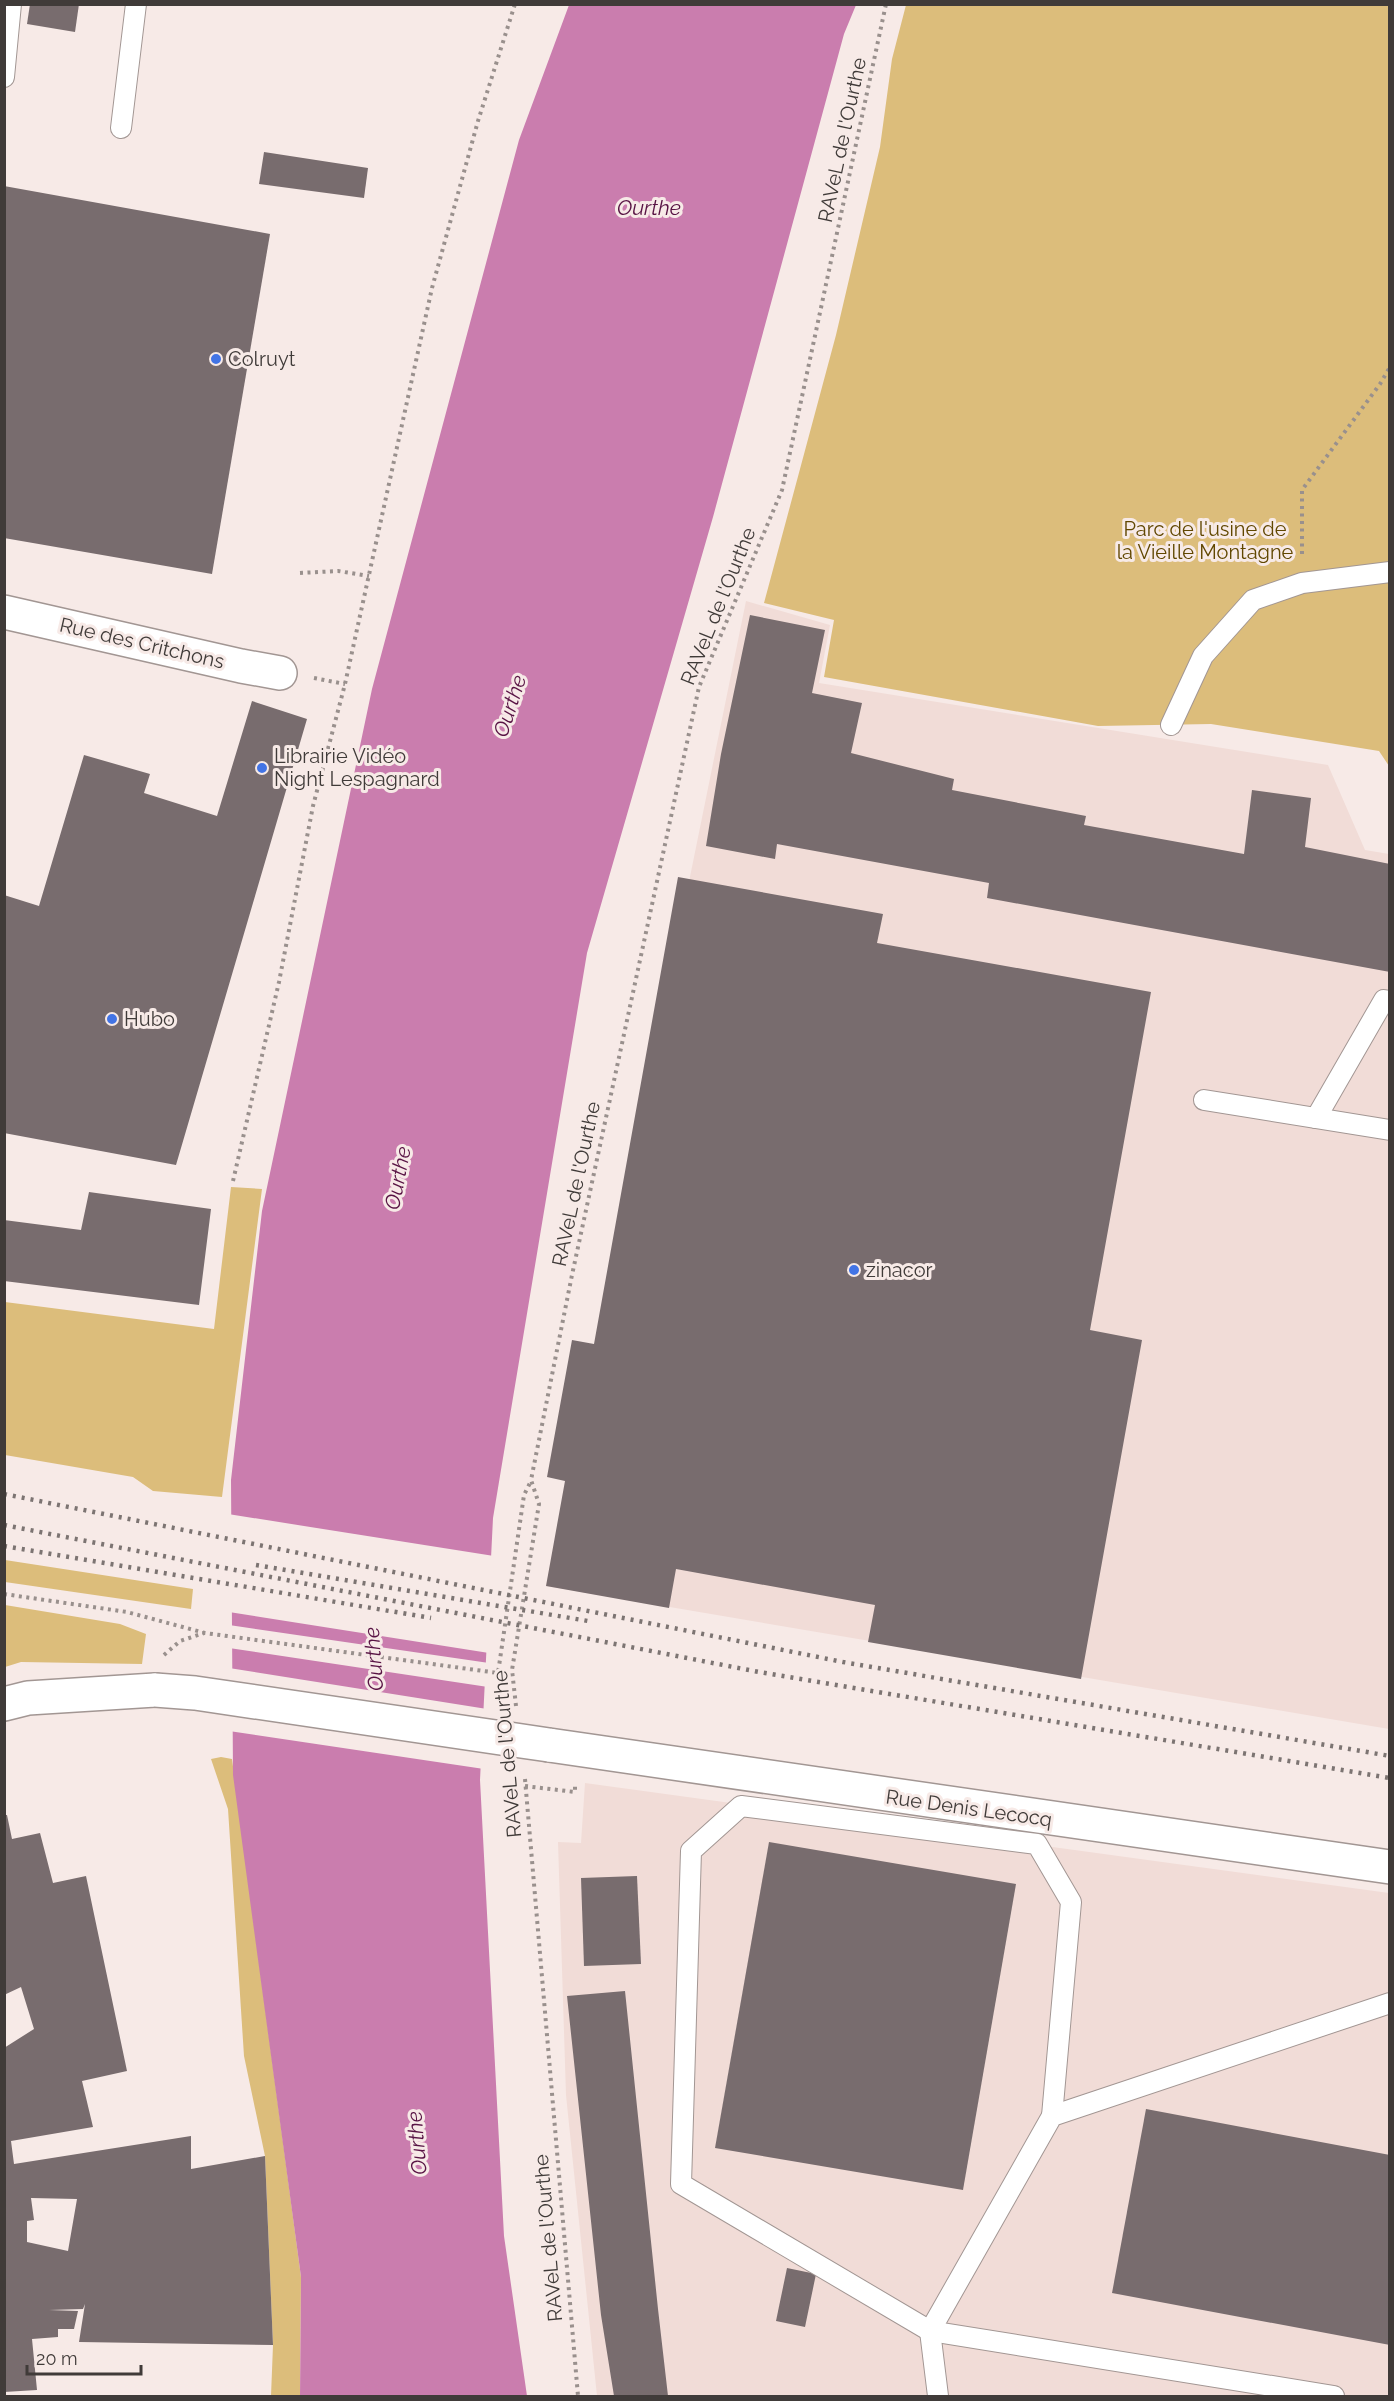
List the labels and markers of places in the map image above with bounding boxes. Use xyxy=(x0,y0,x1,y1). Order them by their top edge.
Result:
place label: Colruyt xyxy=(228,347,296,371)
marker: Colruyt xyxy=(209,352,223,366)
place label: Librairie Vidéo Night Lespagnard xyxy=(274,744,440,791)
marker: Librairie Vidéo Night Lespagnard xyxy=(255,761,269,775)
place label: Hubo xyxy=(124,1007,175,1031)
marker: Hubo xyxy=(105,1012,119,1026)
place label: zinacor xyxy=(866,1258,933,1282)
marker: zinacor xyxy=(847,1263,861,1277)

